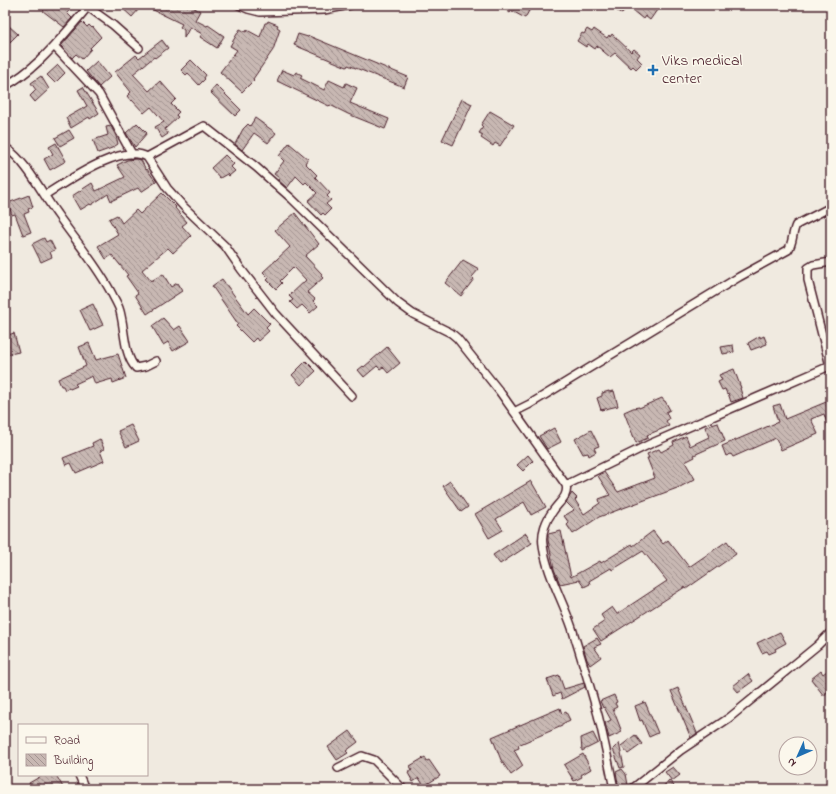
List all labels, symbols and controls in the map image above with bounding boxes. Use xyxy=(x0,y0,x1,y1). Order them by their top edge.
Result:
place label: Viks medical center xyxy=(661,49,743,91)
marker: Viks medical center xyxy=(647,64,659,76)
legend xyxy=(18,724,148,776)
text: Road xyxy=(54,732,80,750)
north arrow xyxy=(778,736,818,776)
text: Building xyxy=(53,752,93,771)
text: N xyxy=(783,754,800,771)

